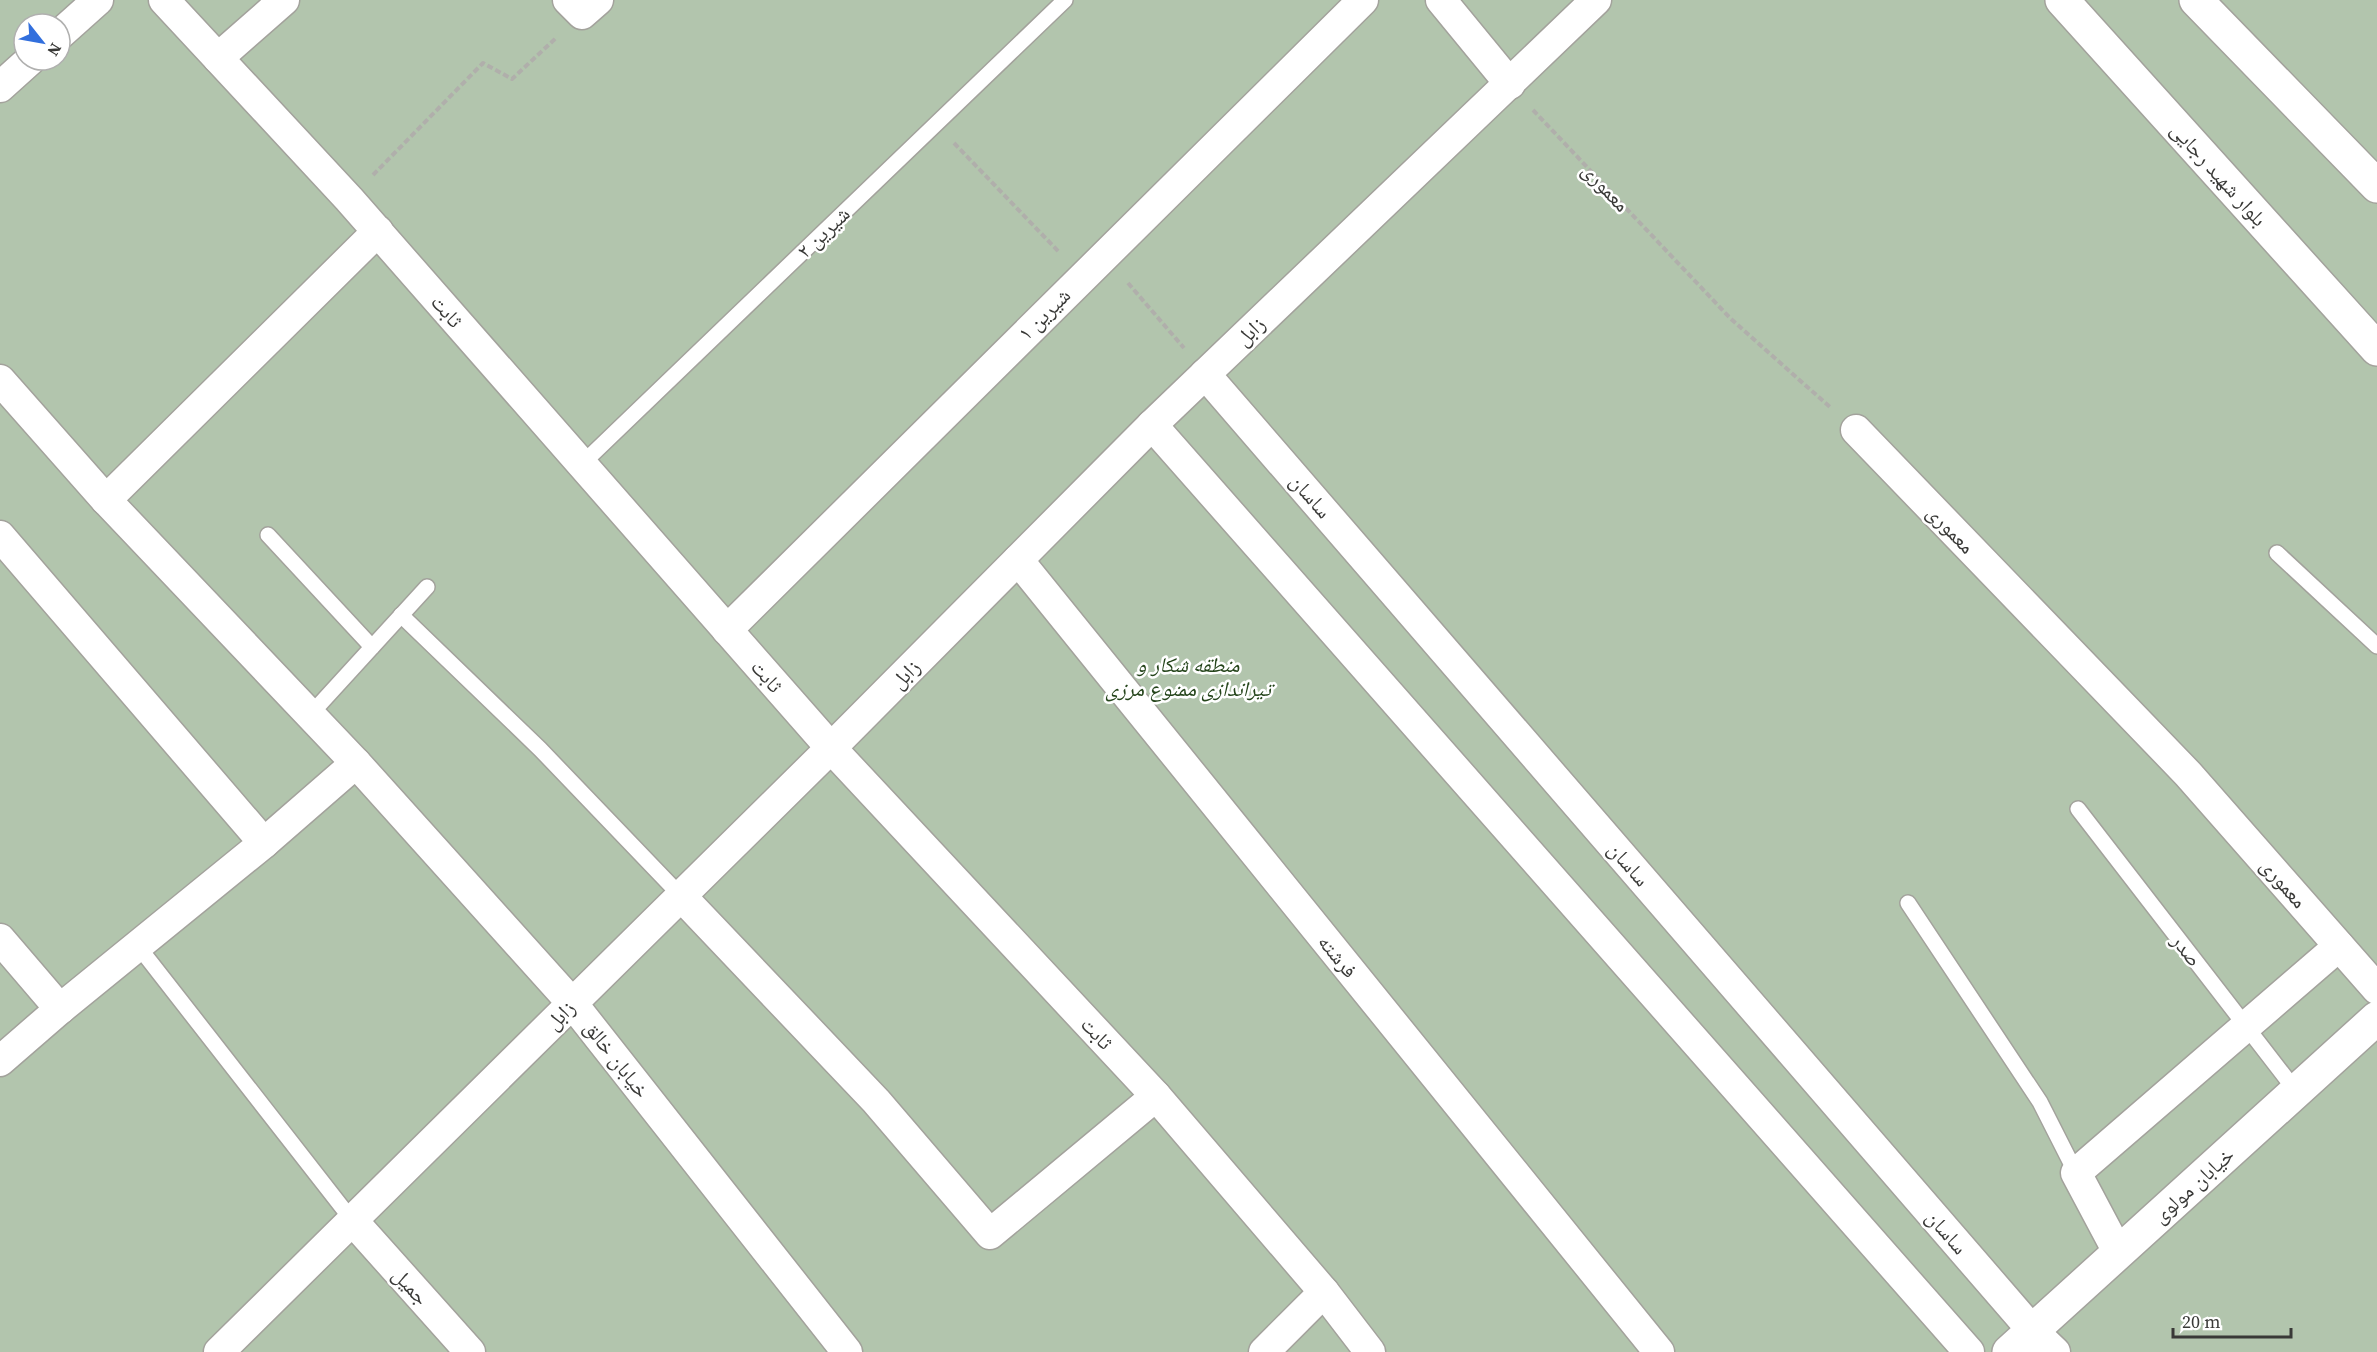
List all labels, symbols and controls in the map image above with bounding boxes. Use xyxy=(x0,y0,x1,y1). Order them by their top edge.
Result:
north arrow xyxy=(12,12,72,72)
text: N xyxy=(42,39,67,61)
street label: بلوار شهید رجایی xyxy=(2164,115,2274,233)
street label: معموری xyxy=(1576,156,1636,218)
street label: شیرین ۲ xyxy=(790,199,856,265)
street label: شیرین ۱ xyxy=(1011,281,1077,347)
street label: ثابت xyxy=(424,288,470,334)
street label: زابل xyxy=(1229,310,1271,352)
street label: ساسان xyxy=(1283,467,1339,525)
street label: معموری xyxy=(1920,498,1982,560)
park label: منطقه شکار و تیراندازی ممنوع مرزی xyxy=(1105,650,1276,703)
street label: ثابت xyxy=(744,653,790,699)
street label: زابل xyxy=(884,653,926,695)
street label: ساسان xyxy=(1601,835,1657,893)
street label: معموری xyxy=(2254,852,2314,914)
street label: صدر xyxy=(2164,927,2209,973)
street label: فرشته xyxy=(1312,928,1364,984)
street label: زابل xyxy=(539,994,581,1036)
street label: ثابت xyxy=(1074,1010,1120,1056)
street label: خیابان خالق xyxy=(578,1014,656,1104)
street label: خیابان مولوی xyxy=(2146,1140,2240,1230)
street label: ساسان xyxy=(1919,1203,1975,1261)
street label: جمیل xyxy=(386,1261,436,1311)
scale bar xyxy=(2173,1301,2292,1339)
text: 20 m xyxy=(2182,1309,2220,1334)

